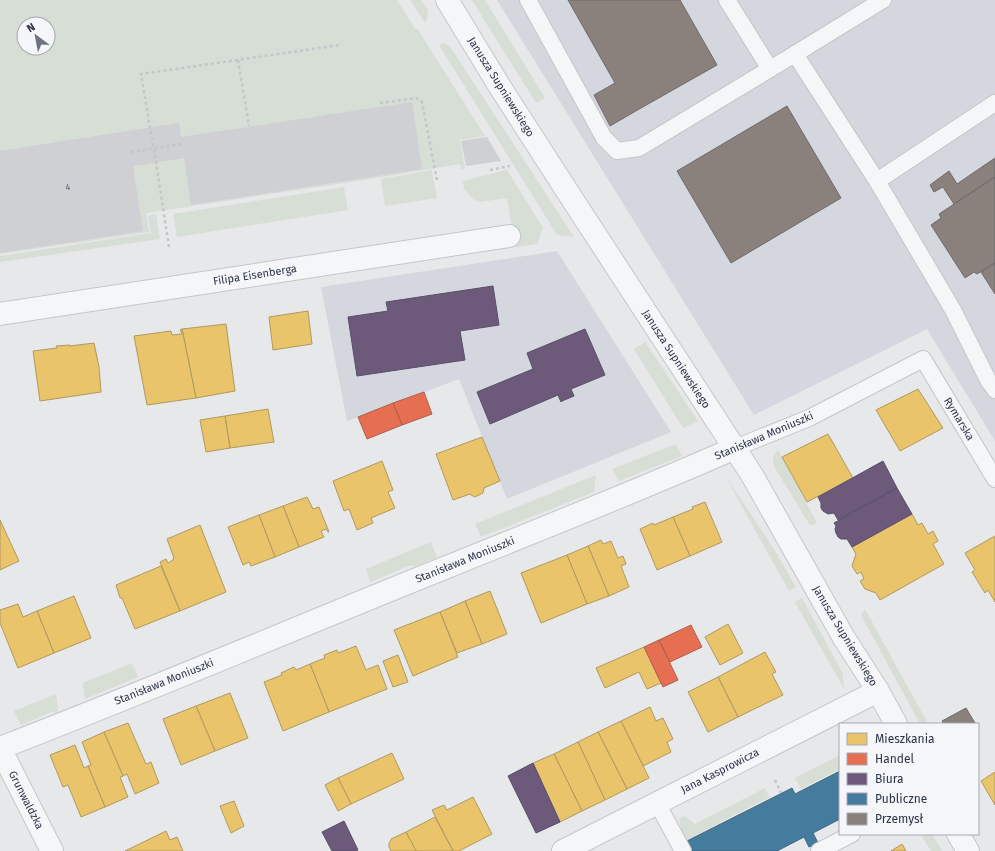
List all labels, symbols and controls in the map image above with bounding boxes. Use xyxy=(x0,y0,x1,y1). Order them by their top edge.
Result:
north arrow xyxy=(16,16,56,56)
text: N xyxy=(24,20,38,35)
street label: Janusza Supniewskiego xyxy=(465,35,537,139)
house number: 4 xyxy=(66,182,71,192)
street label: Filipa Eisenberga xyxy=(212,262,298,288)
street label: Janusza Supniewskiego xyxy=(639,307,713,411)
street label: Rymarska xyxy=(941,395,977,443)
street label: Stanisława Moniuszki xyxy=(713,409,815,463)
street label: Stanisława Moniuszki xyxy=(413,534,517,586)
street label: Janusza Supniewskiego xyxy=(810,583,880,689)
street label: Stanisława Moniuszki xyxy=(112,656,216,708)
legend xyxy=(839,723,979,835)
text: Mieszkania xyxy=(875,732,935,746)
street label: Jana Kasprowicza xyxy=(679,746,761,796)
text: Handel xyxy=(875,752,914,766)
street label: Grunwaldzka xyxy=(6,769,46,831)
text: Biura xyxy=(875,772,903,786)
text: Publiczne xyxy=(875,792,927,806)
text: Przemysł xyxy=(875,812,923,826)

